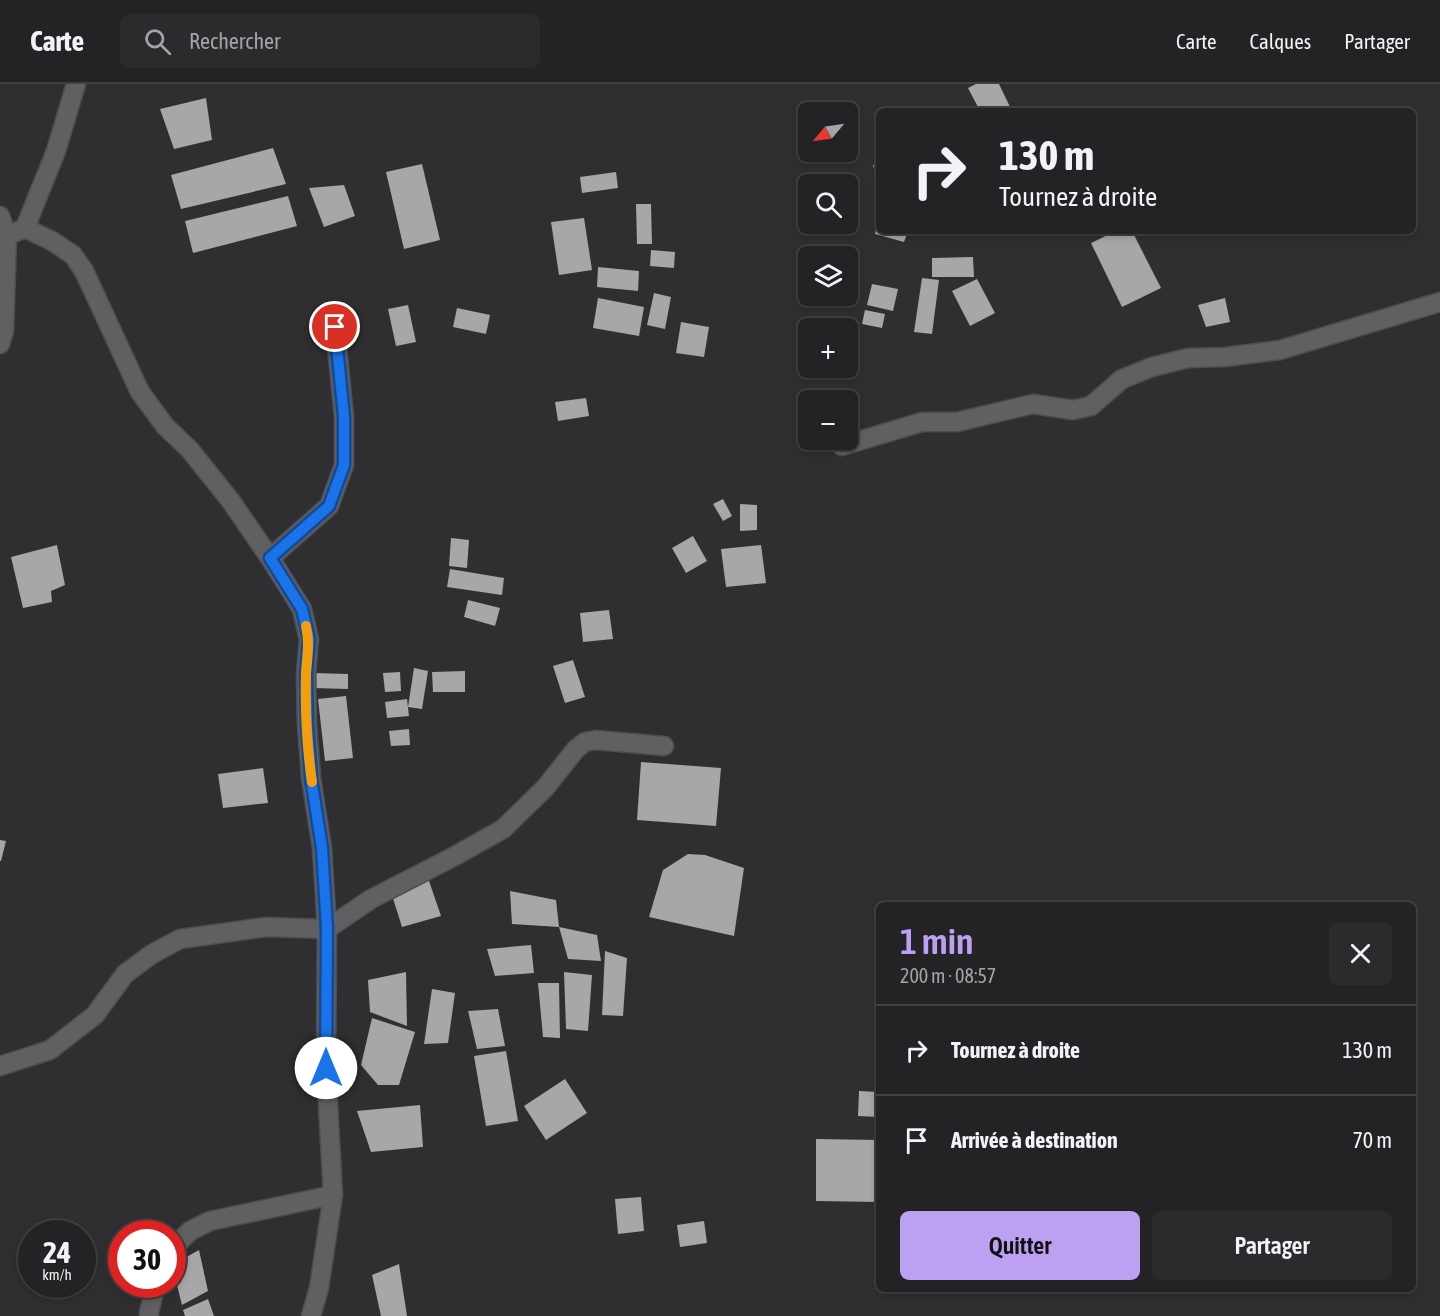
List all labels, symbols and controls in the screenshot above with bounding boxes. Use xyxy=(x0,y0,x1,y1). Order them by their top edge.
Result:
search box xyxy=(120,14,540,68)
text: Carte xyxy=(30,25,84,57)
icon: search xyxy=(141,25,174,58)
text: Rechercher xyxy=(189,28,281,54)
text: Carte xyxy=(1176,29,1217,53)
text: Calques xyxy=(1250,29,1311,53)
text: Partager xyxy=(1344,29,1410,53)
north arrow xyxy=(798,102,858,162)
map controls xyxy=(798,102,858,450)
text: 130 m xyxy=(999,131,1094,179)
icon: right xyxy=(900,132,978,210)
button: search xyxy=(798,174,858,234)
text: Tournez à droite xyxy=(999,181,1157,212)
button: layers xyxy=(798,246,858,306)
pin xyxy=(309,301,360,352)
icon: arrive xyxy=(318,310,351,343)
button: + xyxy=(798,318,858,378)
button: − xyxy=(798,390,858,450)
text: 1 min xyxy=(900,920,974,962)
button: close xyxy=(1329,922,1392,985)
text: 200 m · 08:57 xyxy=(900,964,996,987)
icon: right xyxy=(900,1034,933,1067)
position arrow xyxy=(294,1036,358,1100)
text: Tournez à droite xyxy=(951,1037,1080,1063)
text: 130 m xyxy=(1342,1037,1392,1063)
icon: arrive xyxy=(900,1124,933,1157)
text: Arrivée à destination xyxy=(951,1127,1118,1153)
text: 70 m xyxy=(1352,1127,1392,1153)
button: Quitter xyxy=(900,1211,1140,1280)
button: Partager xyxy=(1152,1211,1392,1280)
speed limit sign: 30 xyxy=(108,1220,186,1298)
text: 24 xyxy=(43,1235,71,1269)
text: km/h xyxy=(42,1266,72,1283)

